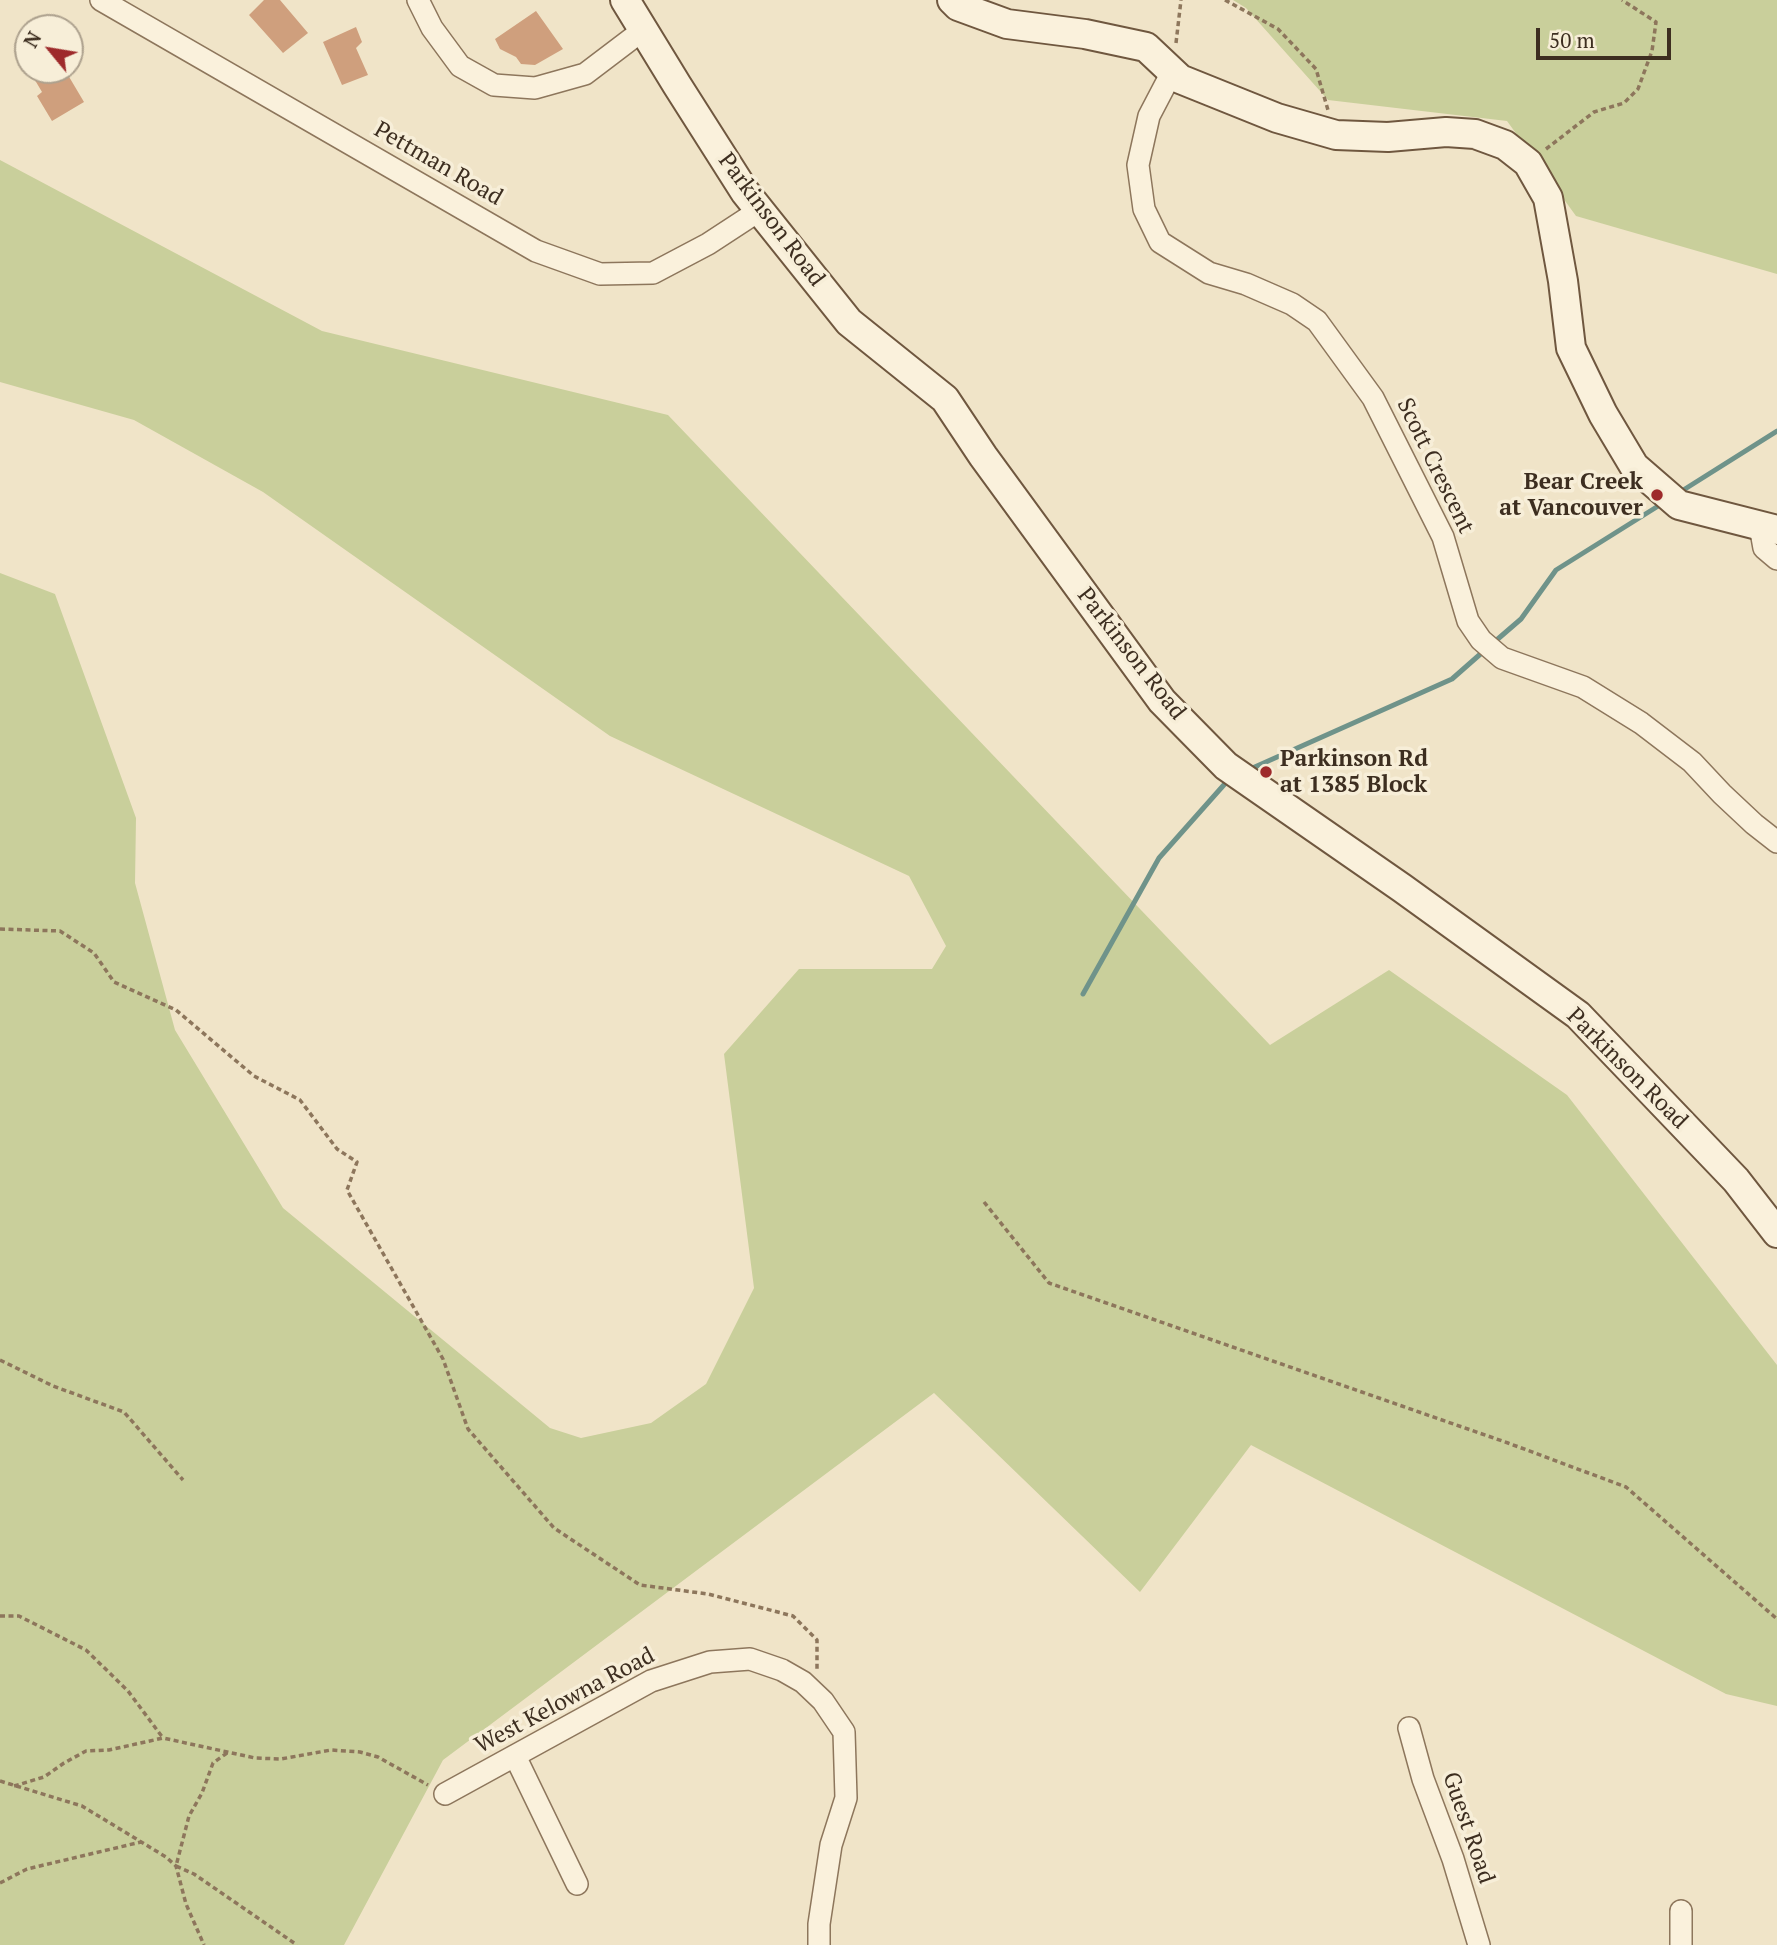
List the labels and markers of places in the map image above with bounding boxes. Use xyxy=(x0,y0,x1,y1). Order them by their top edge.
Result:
place label: Bear Creek at Vancouver xyxy=(1499,468,1643,522)
marker: Bear Creek at Vancouver xyxy=(1649,487,1665,503)
place label: Parkinson Rd at 1385 Block xyxy=(1280,745,1428,799)
marker: Parkinson Rd at 1385 Block xyxy=(1258,764,1274,780)

